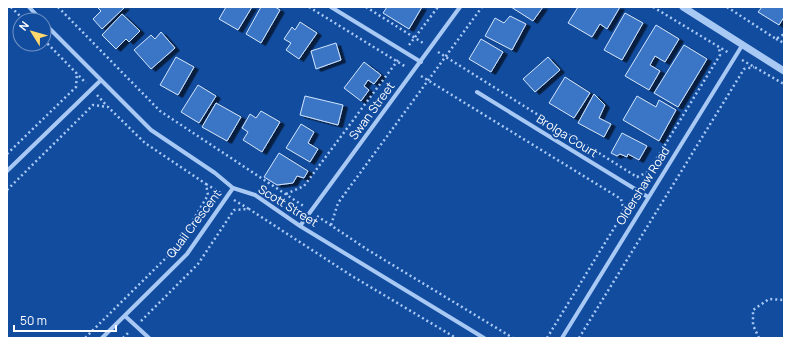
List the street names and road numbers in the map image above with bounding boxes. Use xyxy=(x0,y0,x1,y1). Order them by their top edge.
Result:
street label: Swan Street xyxy=(345,78,398,143)
street label: Brolga Court xyxy=(533,110,601,161)
street label: Oldershaw Road xyxy=(612,143,674,228)
street label: Scott Street xyxy=(255,180,322,231)
street label: Quail Crescent xyxy=(162,186,225,261)

